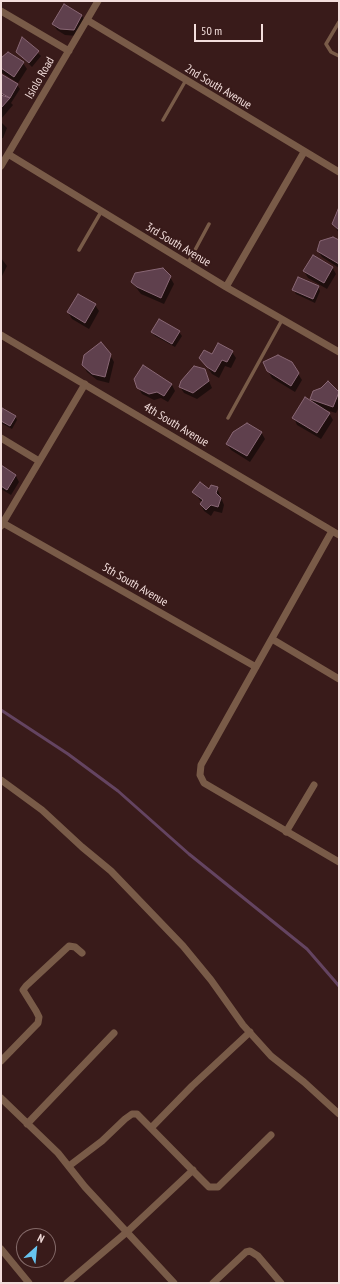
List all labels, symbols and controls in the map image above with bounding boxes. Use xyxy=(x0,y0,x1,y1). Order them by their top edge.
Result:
scale bar xyxy=(196,16,265,42)
text: 50 m xyxy=(201,23,222,38)
street label: Isiolo Road xyxy=(22,55,58,101)
street label: 2nd South Avenue xyxy=(182,61,254,113)
street label: 3rd South Avenue xyxy=(143,220,213,270)
street label: 4th South Avenue xyxy=(141,400,211,450)
street label: 5th South Avenue xyxy=(100,560,170,610)
north arrow xyxy=(16,1228,56,1268)
text: N xyxy=(35,1231,47,1246)

